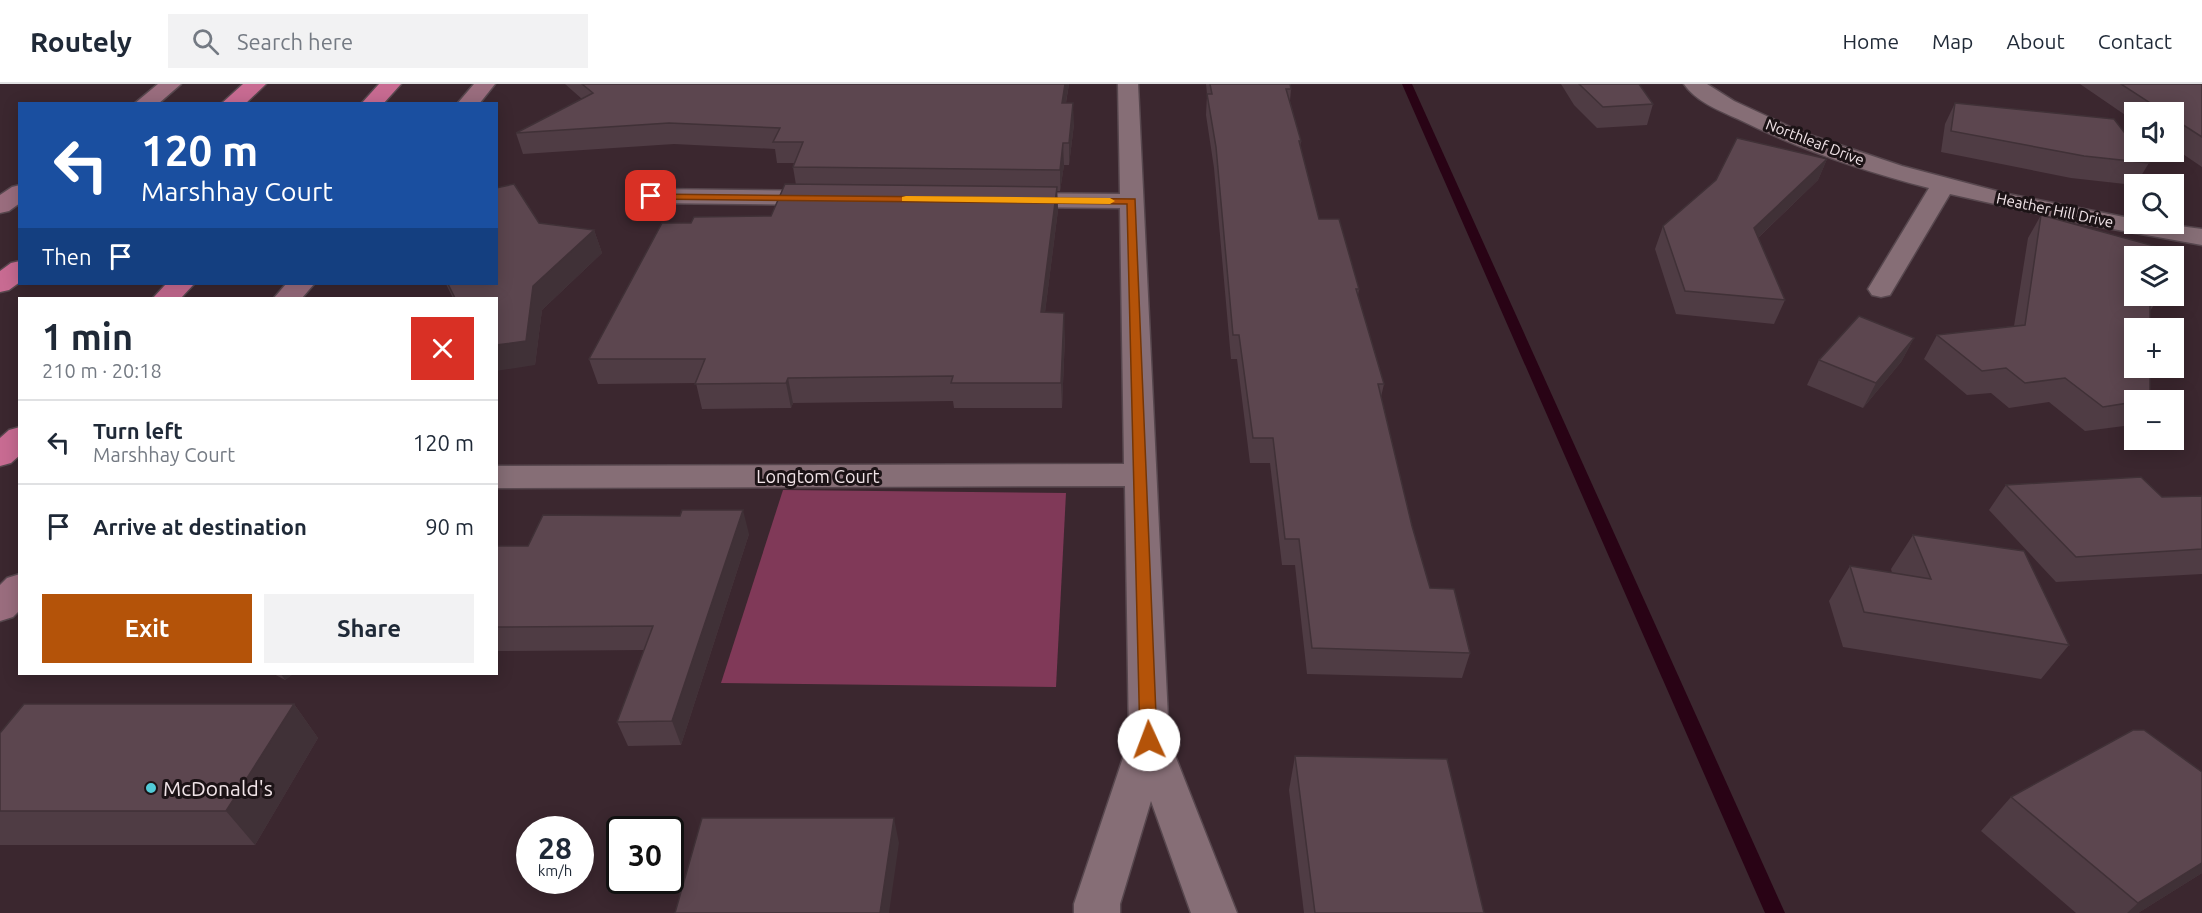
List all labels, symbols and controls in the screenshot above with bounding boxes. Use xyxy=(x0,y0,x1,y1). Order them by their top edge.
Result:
search box xyxy=(168,14,588,68)
icon: search xyxy=(189,25,222,58)
text: Routely xyxy=(30,26,132,57)
text: Search here xyxy=(237,29,353,54)
text: Home xyxy=(1842,29,1899,53)
text: Map xyxy=(1932,29,1973,53)
text: About xyxy=(2006,29,2065,53)
text: Contact xyxy=(2098,29,2172,53)
map controls xyxy=(2124,102,2184,450)
button: sound xyxy=(2124,102,2184,162)
street label: Northleaf Drive xyxy=(1763,115,1867,169)
icon: left xyxy=(42,126,120,204)
text: 120 m xyxy=(141,127,258,174)
pin xyxy=(625,170,676,221)
button: search xyxy=(2124,174,2184,234)
text: Marshhay Court xyxy=(141,176,333,206)
icon: arrive xyxy=(634,179,667,212)
street label: Heather Hill Drive xyxy=(1995,189,2115,231)
icon: arrive xyxy=(104,240,137,273)
text: Then xyxy=(42,244,92,269)
button: layers xyxy=(2124,246,2184,306)
text: 1 min xyxy=(42,316,133,357)
button: close xyxy=(411,317,474,380)
button: + xyxy=(2124,318,2184,378)
text: 210 m · 20:18 xyxy=(42,359,162,382)
button: − xyxy=(2124,390,2184,450)
text: Turn left xyxy=(93,418,183,443)
icon: left xyxy=(42,426,75,459)
text: 120 m xyxy=(413,430,474,455)
text: Marshhay Court xyxy=(93,443,235,466)
street label: Longtom Court xyxy=(756,466,880,486)
icon: arrive xyxy=(42,510,75,543)
text: Arrive at destination xyxy=(93,514,307,539)
text: 90 m xyxy=(425,514,474,539)
button: Exit xyxy=(42,594,252,663)
button: Share xyxy=(264,594,474,663)
position arrow xyxy=(1117,708,1181,772)
place label: McDonald's xyxy=(163,776,273,800)
marker: McDonald's xyxy=(144,781,158,795)
speed limit sign: 30 xyxy=(606,816,684,894)
text: 28 xyxy=(538,831,572,865)
text: km/h xyxy=(538,862,572,879)

